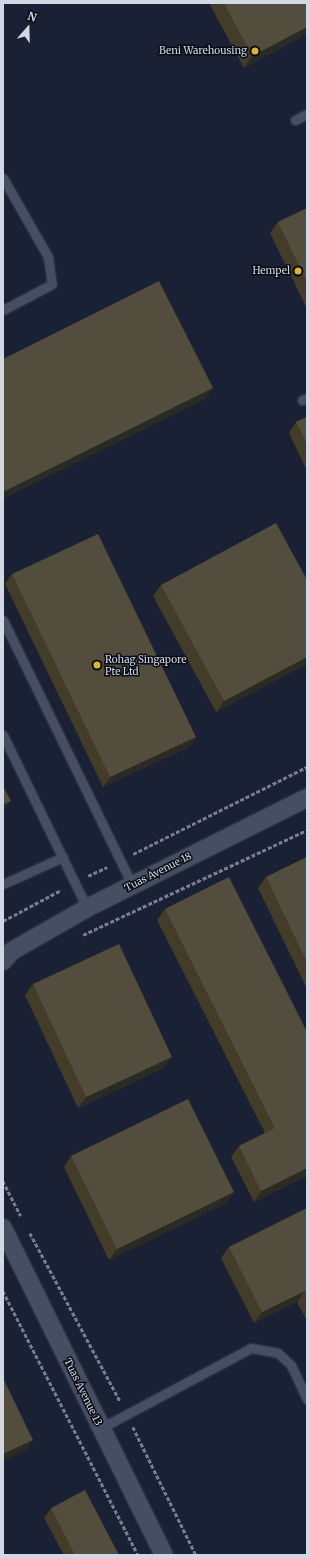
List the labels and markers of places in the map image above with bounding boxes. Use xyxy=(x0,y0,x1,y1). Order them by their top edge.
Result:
place label: Beni Warehousing xyxy=(159,45,247,57)
marker: Beni Warehousing xyxy=(250,46,260,56)
place label: Hempel xyxy=(252,265,290,277)
marker: Hempel xyxy=(293,266,303,276)
place label: Rohag Singapore Pte Ltd xyxy=(105,653,186,676)
marker: Rohag Singapore Pte Ltd xyxy=(92,660,102,670)

